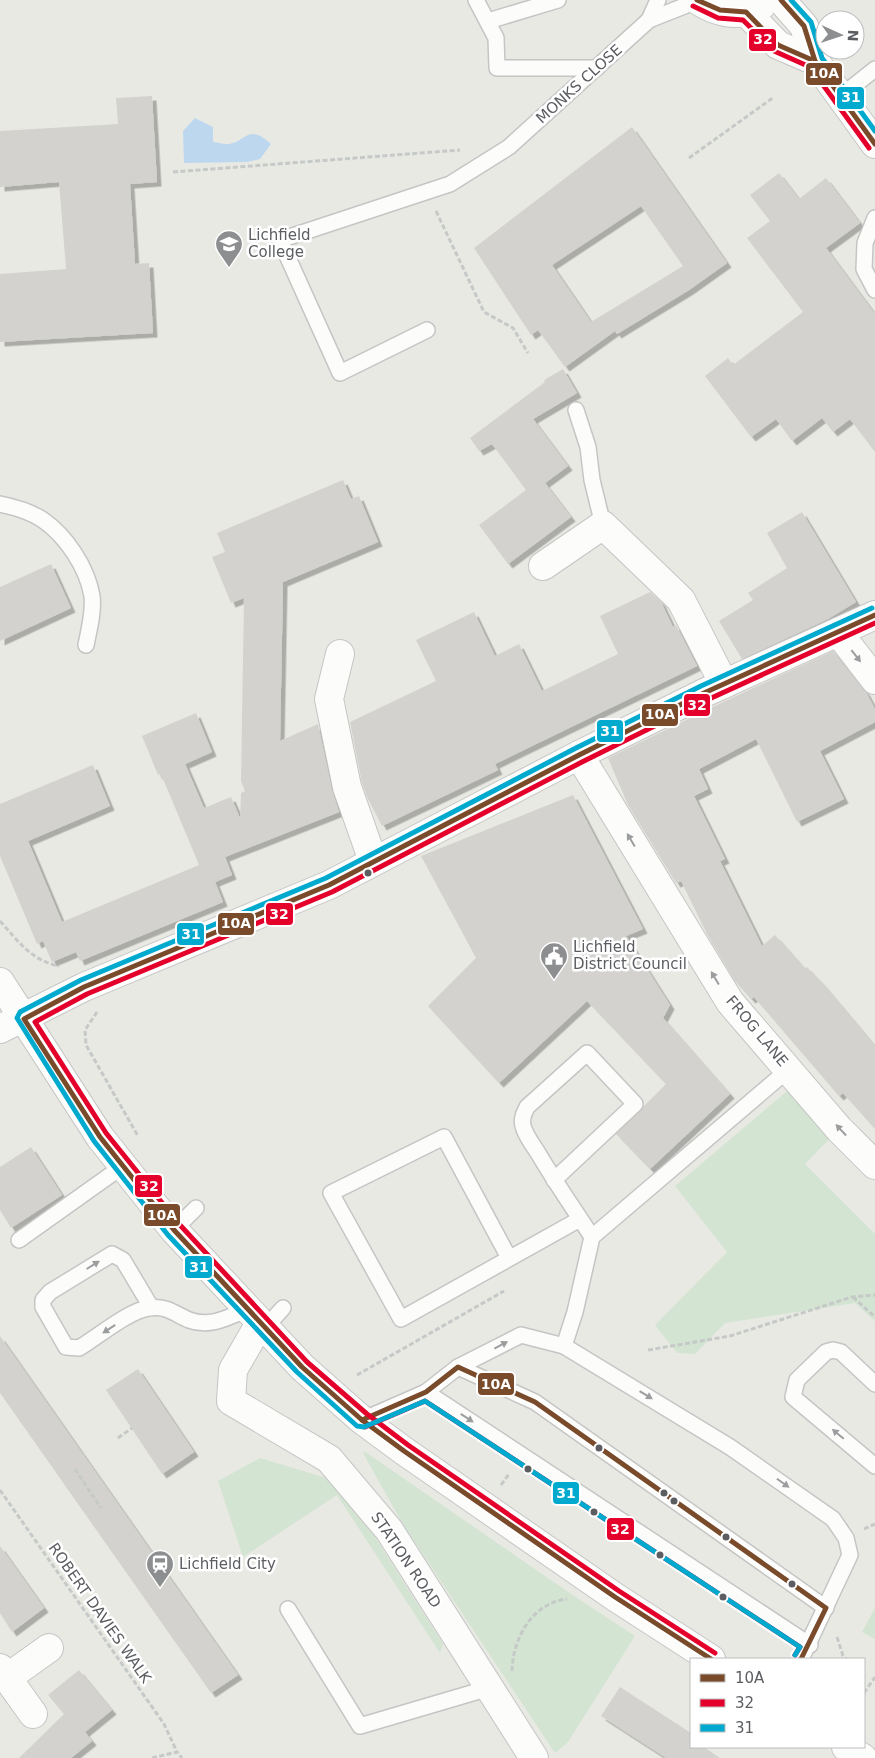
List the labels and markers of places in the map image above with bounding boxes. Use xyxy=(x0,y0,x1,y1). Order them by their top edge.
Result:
place label: Lichfield College xyxy=(248,226,311,261)
school or university icon: Lichfield College xyxy=(214,229,244,268)
unlabelled marker xyxy=(363,868,373,878)
place label: Lichfield District Council xyxy=(573,938,687,973)
public building icon: Lichfield District Council xyxy=(539,941,569,980)
unlabelled marker xyxy=(594,1443,604,1453)
unlabelled marker xyxy=(523,1464,533,1474)
unlabelled marker xyxy=(659,1488,669,1498)
unlabelled marker xyxy=(669,1496,679,1506)
unlabelled marker xyxy=(589,1507,599,1517)
unlabelled marker xyxy=(721,1532,731,1542)
station icon: Lichfield City xyxy=(145,1549,175,1588)
unlabelled marker xyxy=(655,1550,665,1560)
place label: Lichfield City xyxy=(179,1555,276,1573)
unlabelled marker xyxy=(787,1579,797,1589)
unlabelled marker xyxy=(718,1592,728,1602)

